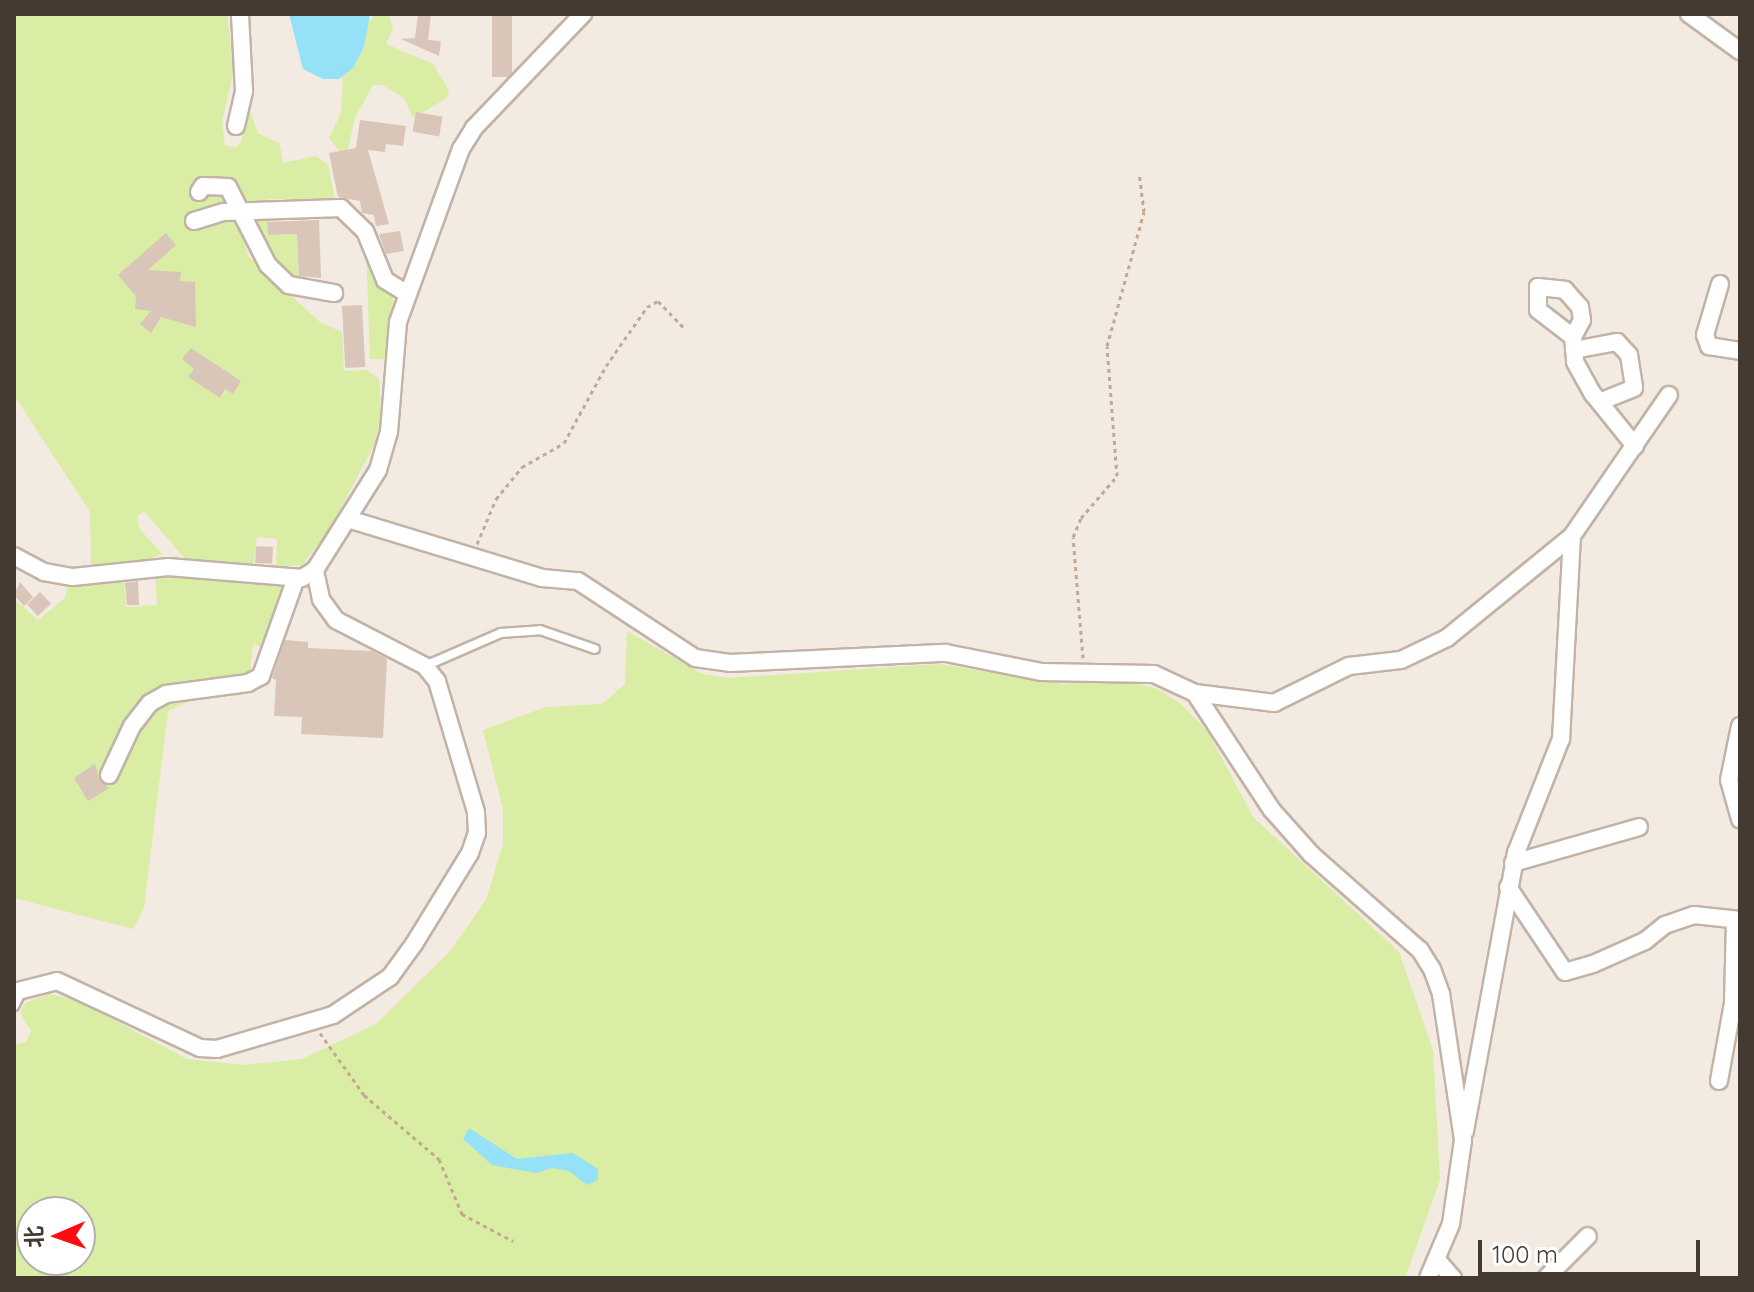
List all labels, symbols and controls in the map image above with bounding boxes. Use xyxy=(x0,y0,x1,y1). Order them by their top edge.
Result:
north arrow xyxy=(16,1196,96,1276)
scale bar xyxy=(1482,1224,1704,1274)
text: 北 xyxy=(20,1225,48,1248)
text: 100 m xyxy=(1492,1239,1558,1269)

